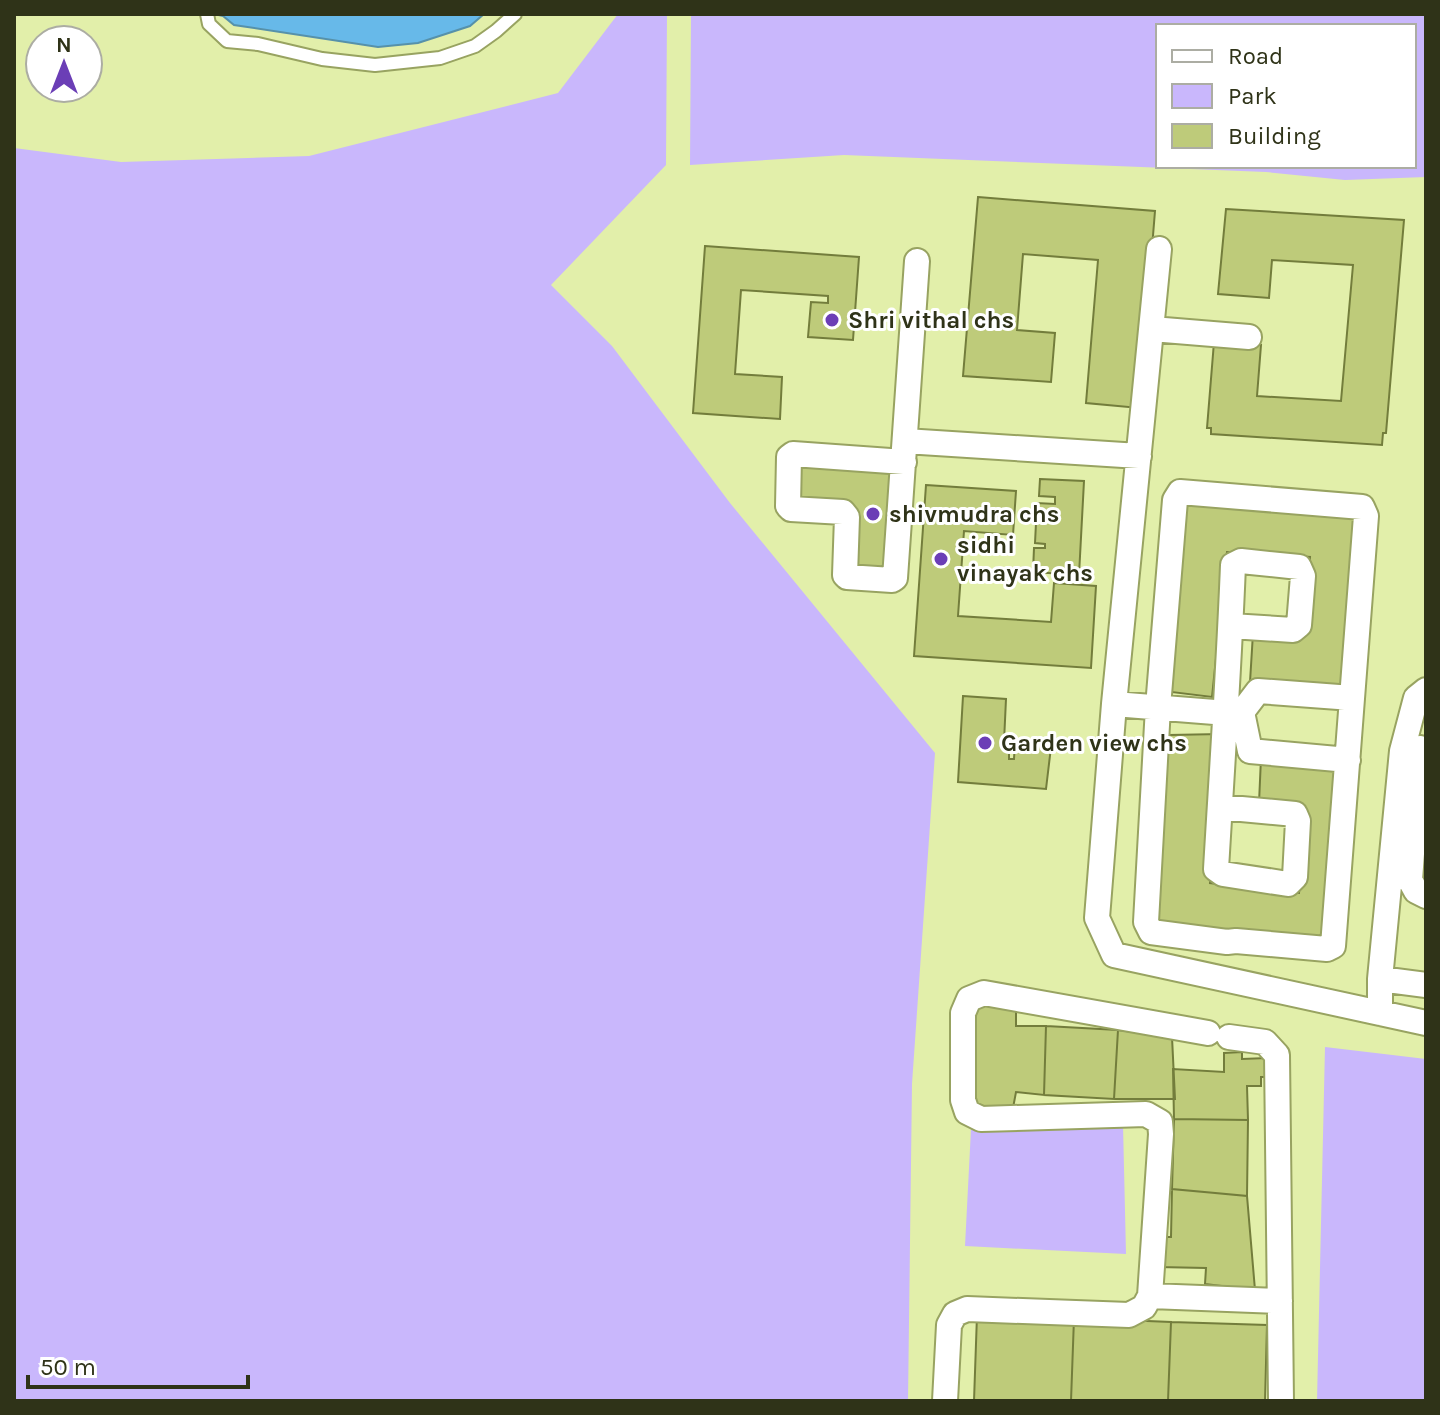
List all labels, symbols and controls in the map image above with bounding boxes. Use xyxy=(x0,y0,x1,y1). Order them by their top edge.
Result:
north arrow xyxy=(24,24,104,104)
legend xyxy=(1156,24,1416,168)
text: N xyxy=(56,32,72,58)
text: Road xyxy=(1228,42,1283,70)
text: Park xyxy=(1228,82,1277,110)
text: Building xyxy=(1228,122,1321,150)
place label: Shri vithal chs xyxy=(848,306,1014,334)
marker: Shri vithal chs xyxy=(823,311,841,329)
place label: shivmudra chs xyxy=(889,500,1059,528)
marker: shivmudra chs xyxy=(864,505,882,523)
place label: sidhi vinayak chs xyxy=(957,531,1093,587)
marker: sidhi vinayak chs xyxy=(932,550,950,568)
place label: Garden view chs xyxy=(1001,729,1187,757)
marker: Garden view chs xyxy=(976,734,994,752)
scale bar xyxy=(28,1339,248,1389)
text: 50 m xyxy=(40,1353,96,1381)

